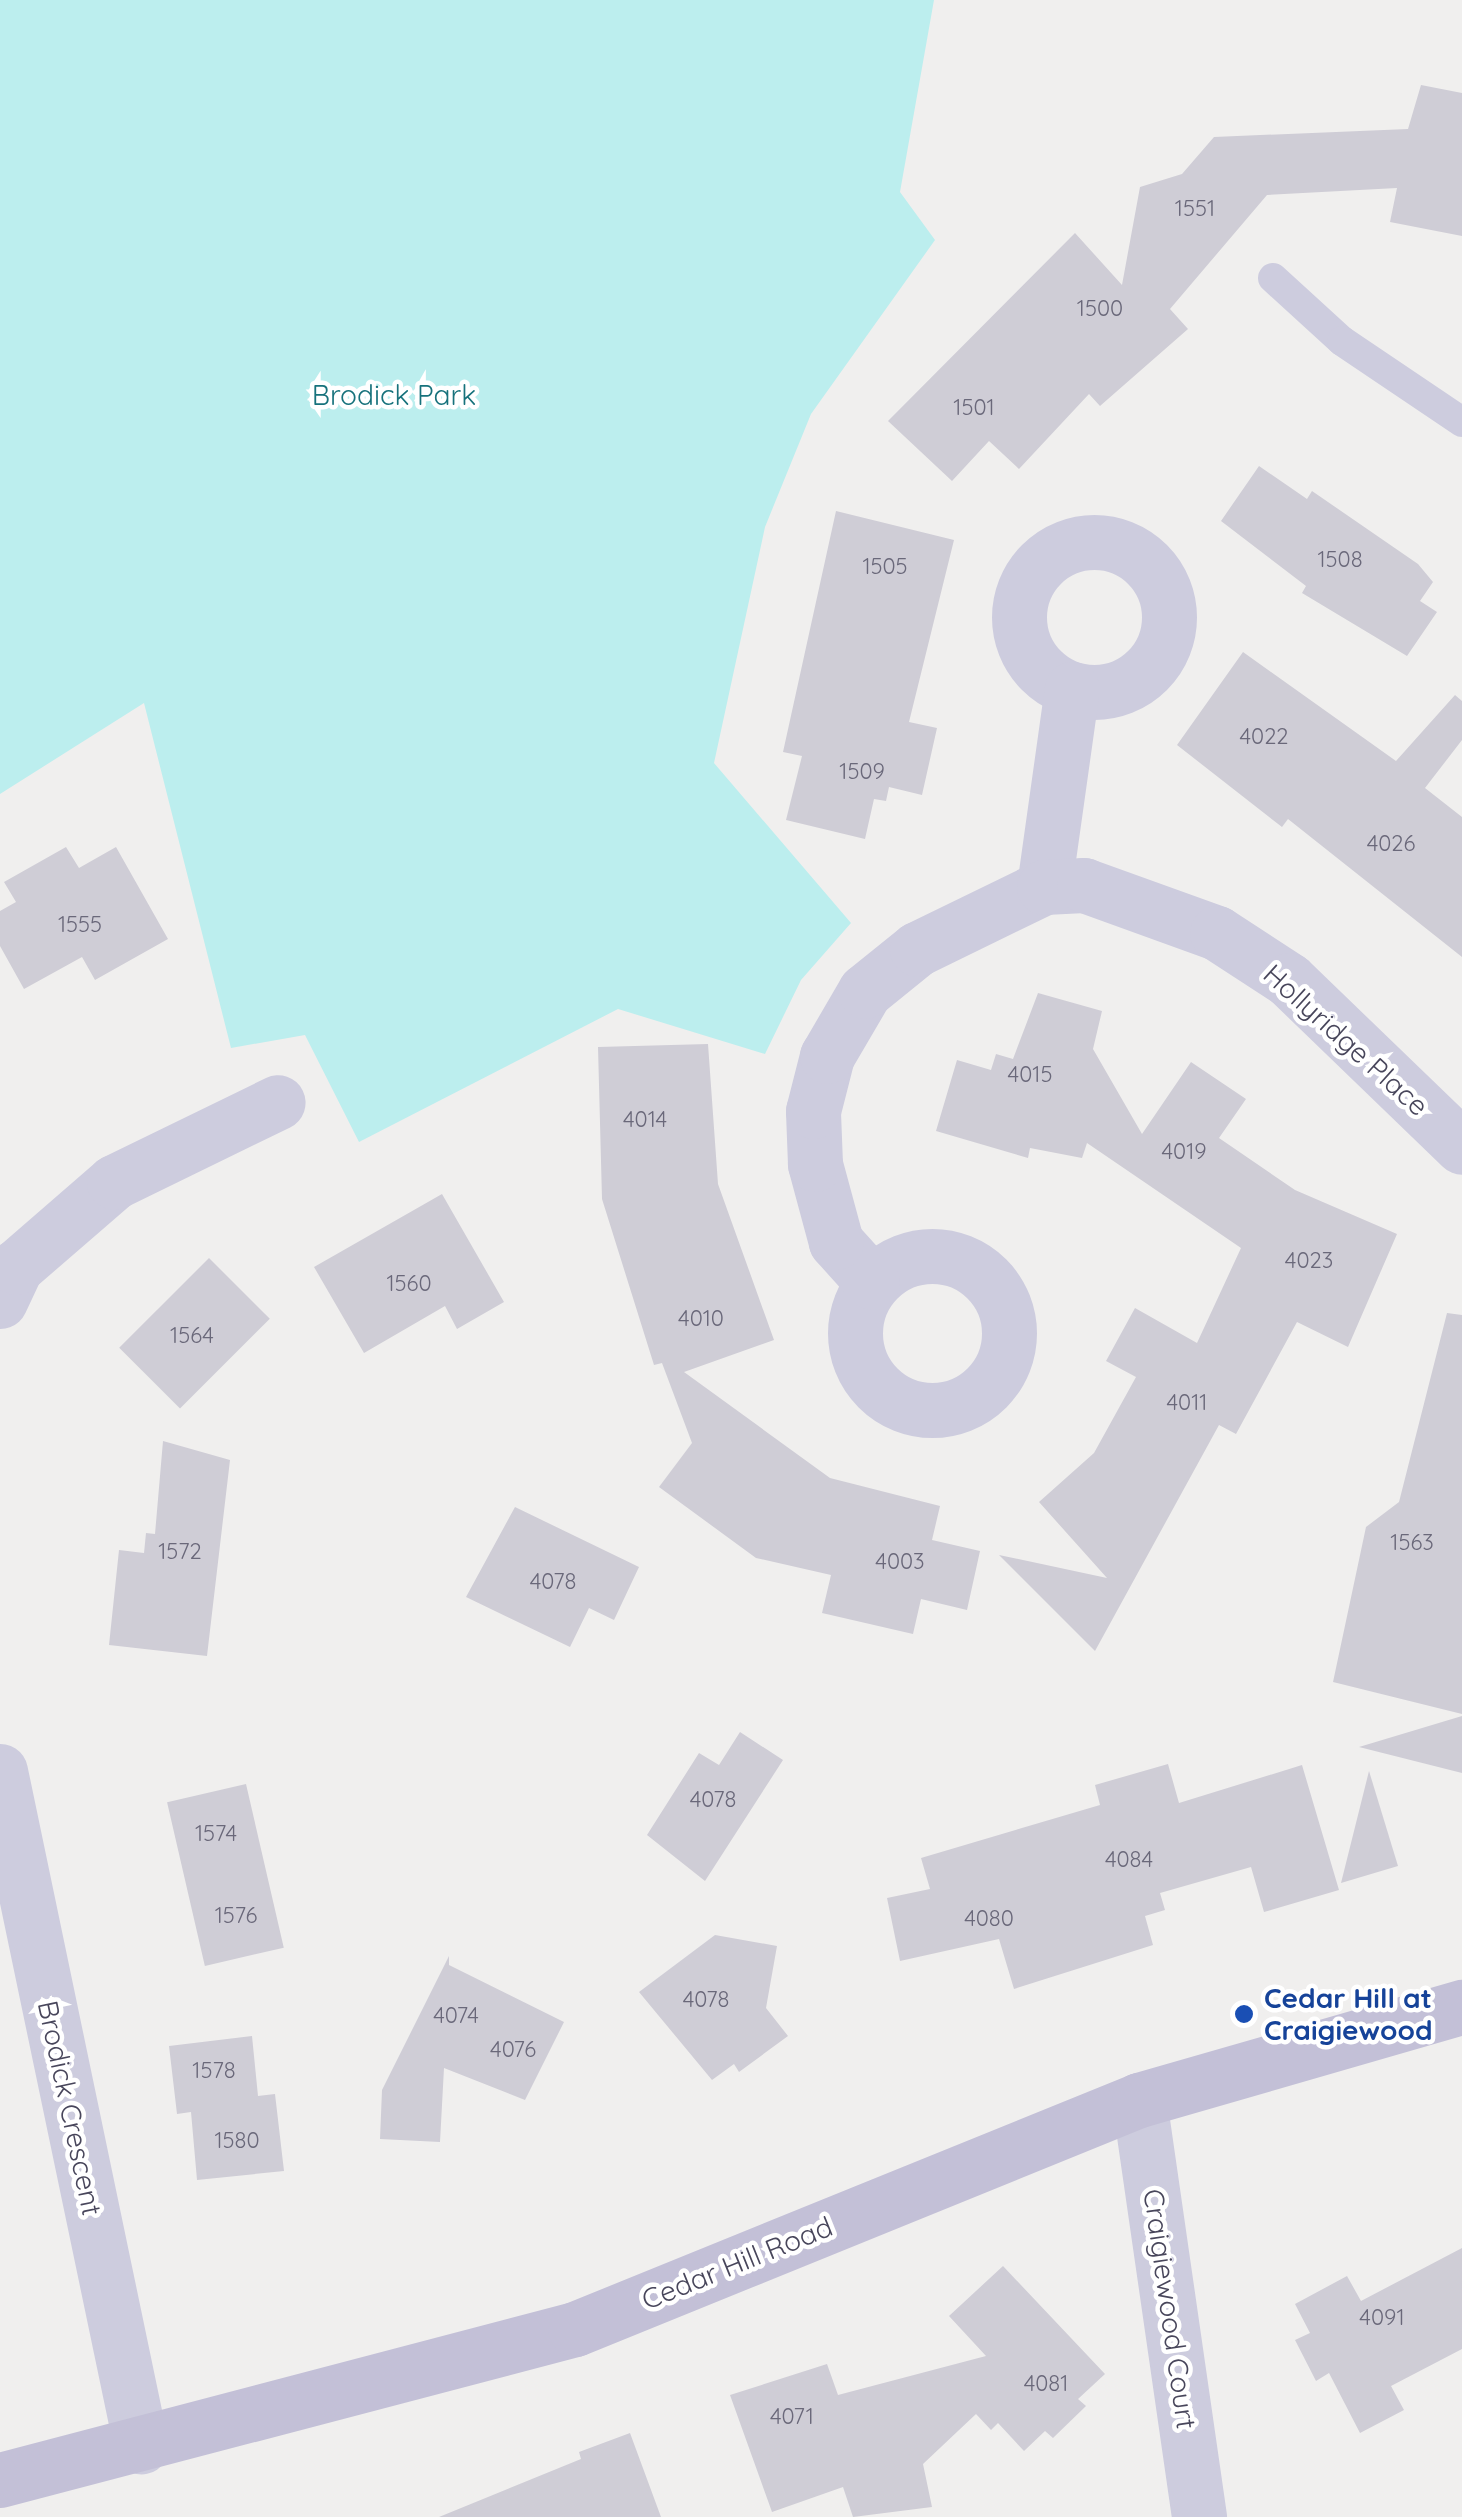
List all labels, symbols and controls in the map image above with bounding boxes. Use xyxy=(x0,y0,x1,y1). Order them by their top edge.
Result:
house number: 1551 xyxy=(1175,196,1215,222)
house number: 1500 xyxy=(1077,296,1123,322)
park label: Brodick Park xyxy=(312,378,476,412)
house number: 1501 xyxy=(953,395,995,421)
house number: 1508 xyxy=(1317,547,1363,573)
house number: 1505 xyxy=(862,554,908,580)
house number: 4022 xyxy=(1239,724,1289,750)
house number: 1509 xyxy=(839,759,885,785)
house number: 4026 xyxy=(1367,831,1415,857)
house number: 1555 xyxy=(58,912,102,938)
street label: Hollyridge Place xyxy=(1257,957,1435,1123)
house number: 4015 xyxy=(1008,1062,1052,1088)
house number: 4014 xyxy=(623,1107,667,1133)
house number: 4019 xyxy=(1161,1139,1207,1165)
house number: 4023 xyxy=(1285,1248,1333,1274)
house number: 1560 xyxy=(386,1271,432,1297)
house number: 4010 xyxy=(678,1306,724,1332)
house number: 1564 xyxy=(170,1323,214,1349)
house number: 4011 xyxy=(1167,1390,1207,1416)
house number: 1563 xyxy=(1390,1530,1434,1556)
house number: 1572 xyxy=(158,1539,202,1565)
house number: 4003 xyxy=(875,1549,925,1575)
house number: 4078 xyxy=(530,1569,576,1595)
house number: 4078 xyxy=(690,1787,736,1813)
house number: 1574 xyxy=(195,1821,237,1847)
house number: 4084 xyxy=(1105,1847,1153,1873)
house number: 1576 xyxy=(215,1903,257,1929)
house number: 4080 xyxy=(964,1906,1014,1932)
place label: Cedar Hill at Craigiewood xyxy=(1264,1981,1433,2047)
house number: 4078 xyxy=(683,1987,729,2013)
street label: Brodick Crescent xyxy=(31,1998,109,2218)
house number: 4074 xyxy=(433,2003,479,2029)
marker: Cedar Hill at Craigiewood xyxy=(1233,2003,1255,2025)
house number: 4076 xyxy=(490,2037,536,2063)
house number: 1578 xyxy=(192,2058,236,2084)
house number: 1580 xyxy=(214,2128,260,2154)
street label: Craigiewood Court xyxy=(1137,2187,1203,2431)
street label: Cedar Hill Road xyxy=(637,2209,837,2317)
house number: 4091 xyxy=(1359,2305,1405,2331)
house number: 4081 xyxy=(1024,2371,1068,2397)
house number: 4071 xyxy=(770,2404,814,2430)

